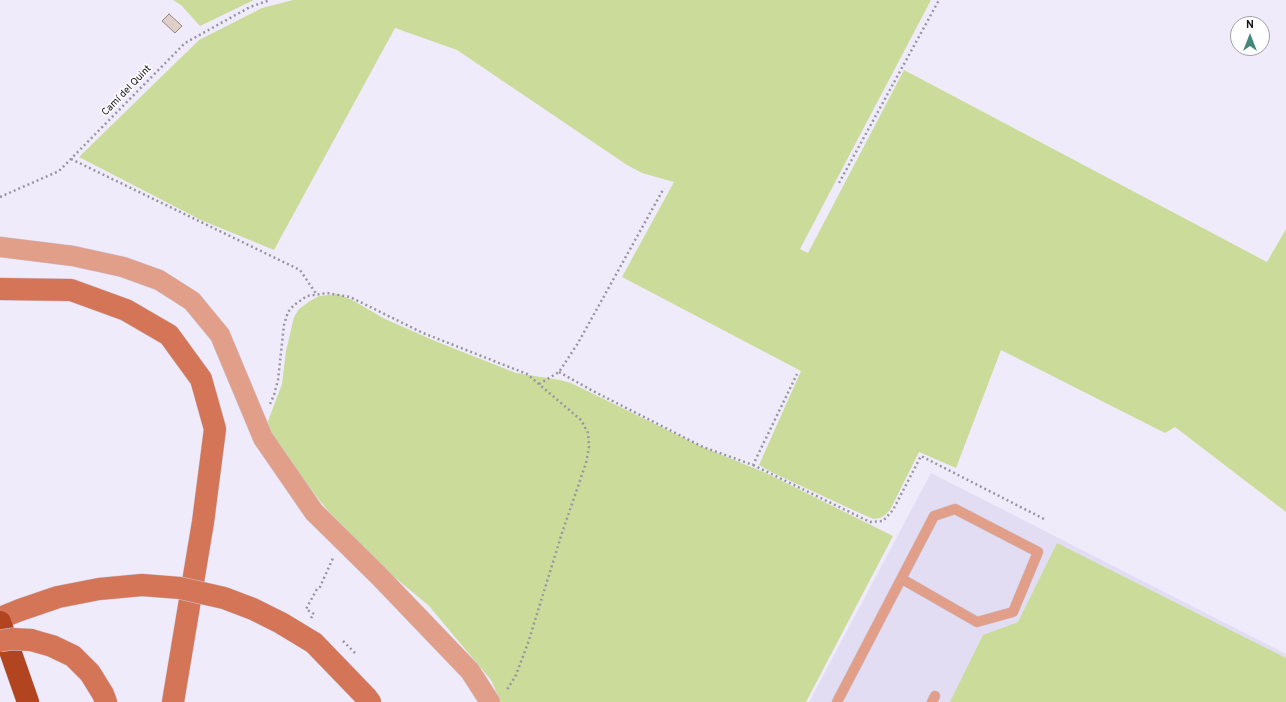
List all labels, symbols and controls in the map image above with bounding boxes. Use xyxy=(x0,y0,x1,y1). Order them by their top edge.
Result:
north arrow xyxy=(1230,16,1270,56)
text: N xyxy=(1246,18,1254,32)
street label: Camí del Quint xyxy=(100,63,154,119)

